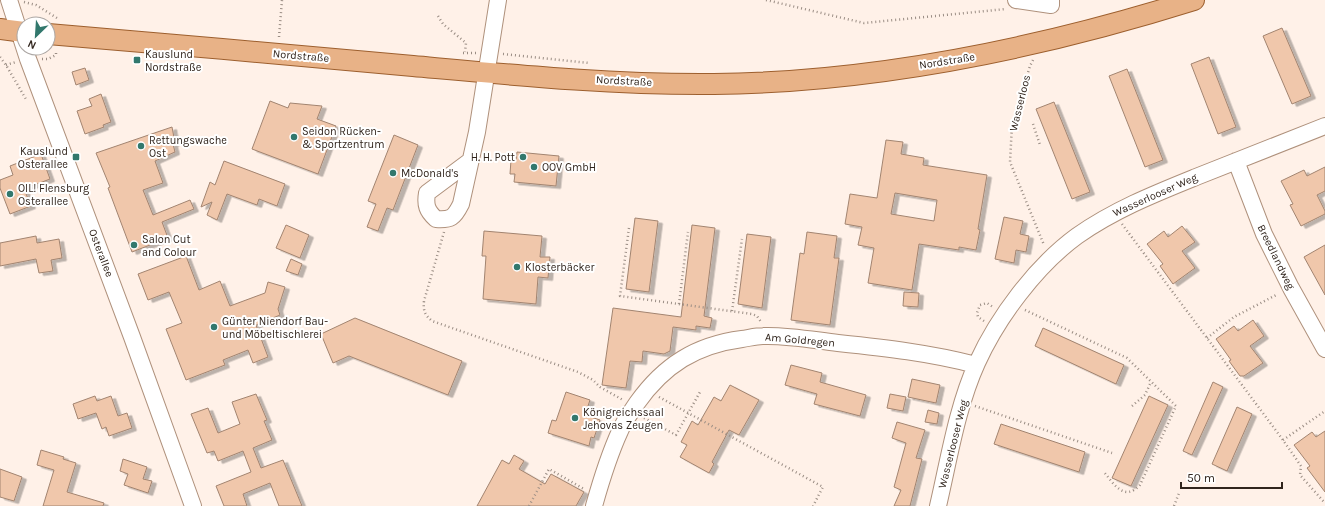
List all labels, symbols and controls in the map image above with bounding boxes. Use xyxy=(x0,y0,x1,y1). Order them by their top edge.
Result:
north arrow xyxy=(16,16,56,56)
text: N xyxy=(26,37,38,52)
street label: Nordstraße xyxy=(272,47,330,65)
place label: Kauslund Nordstraße xyxy=(145,48,202,74)
street label: Nordstraße xyxy=(918,50,976,72)
marker: Kauslund Nordstraße xyxy=(132,55,142,65)
street label: Nordstraße xyxy=(596,73,653,89)
street label: Wasserloos xyxy=(1007,73,1033,133)
place label: Seidon Rücken- & Sportzentrum xyxy=(302,125,384,151)
marker: Seidon Rücken- & Sportzentrum xyxy=(289,132,299,142)
place label: Rettungswache Ost xyxy=(149,134,227,160)
marker: Rettungswache Ost xyxy=(136,141,146,151)
place label: Kauslund Osterallee xyxy=(18,145,68,171)
place label: H. H. Pott xyxy=(471,151,515,164)
marker: Kauslund Osterallee xyxy=(71,152,81,162)
marker: H. H. Pott xyxy=(518,152,528,162)
place label: OOV GmbH xyxy=(542,161,596,174)
marker: OOV GmbH xyxy=(529,162,539,172)
place label: McDonald's xyxy=(401,167,459,180)
marker: McDonald's xyxy=(388,168,398,178)
street label: Wasserlooser Weg xyxy=(1111,170,1200,219)
place label: OIL! Flensburg Osterallee xyxy=(18,182,90,208)
marker: OIL! Flensburg Osterallee xyxy=(5,189,15,199)
street label: Breedlandweg xyxy=(1255,222,1298,292)
street label: Osterallee xyxy=(86,227,116,279)
place label: Salon Cut and Colour xyxy=(142,233,196,259)
marker: Salon Cut and Colour xyxy=(129,240,139,250)
place label: Klosterbäcker xyxy=(525,261,594,274)
marker: Klosterbäcker xyxy=(512,262,522,272)
place label: Günter Niendorf Bau- und Möbeltischlerei xyxy=(222,315,328,341)
marker: Günter Niendorf Bau- und Möbeltischlerei xyxy=(209,322,219,332)
street label: Am Goldregen xyxy=(765,330,835,350)
street label: Wasserlooser Weg xyxy=(936,397,971,490)
place label: Königreichssaal Jehovas Zeugen xyxy=(583,406,664,432)
marker: Königreichssaal Jehovas Zeugen xyxy=(570,413,580,423)
scale bar xyxy=(1181,464,1282,490)
text: 50 m xyxy=(1187,471,1215,485)

